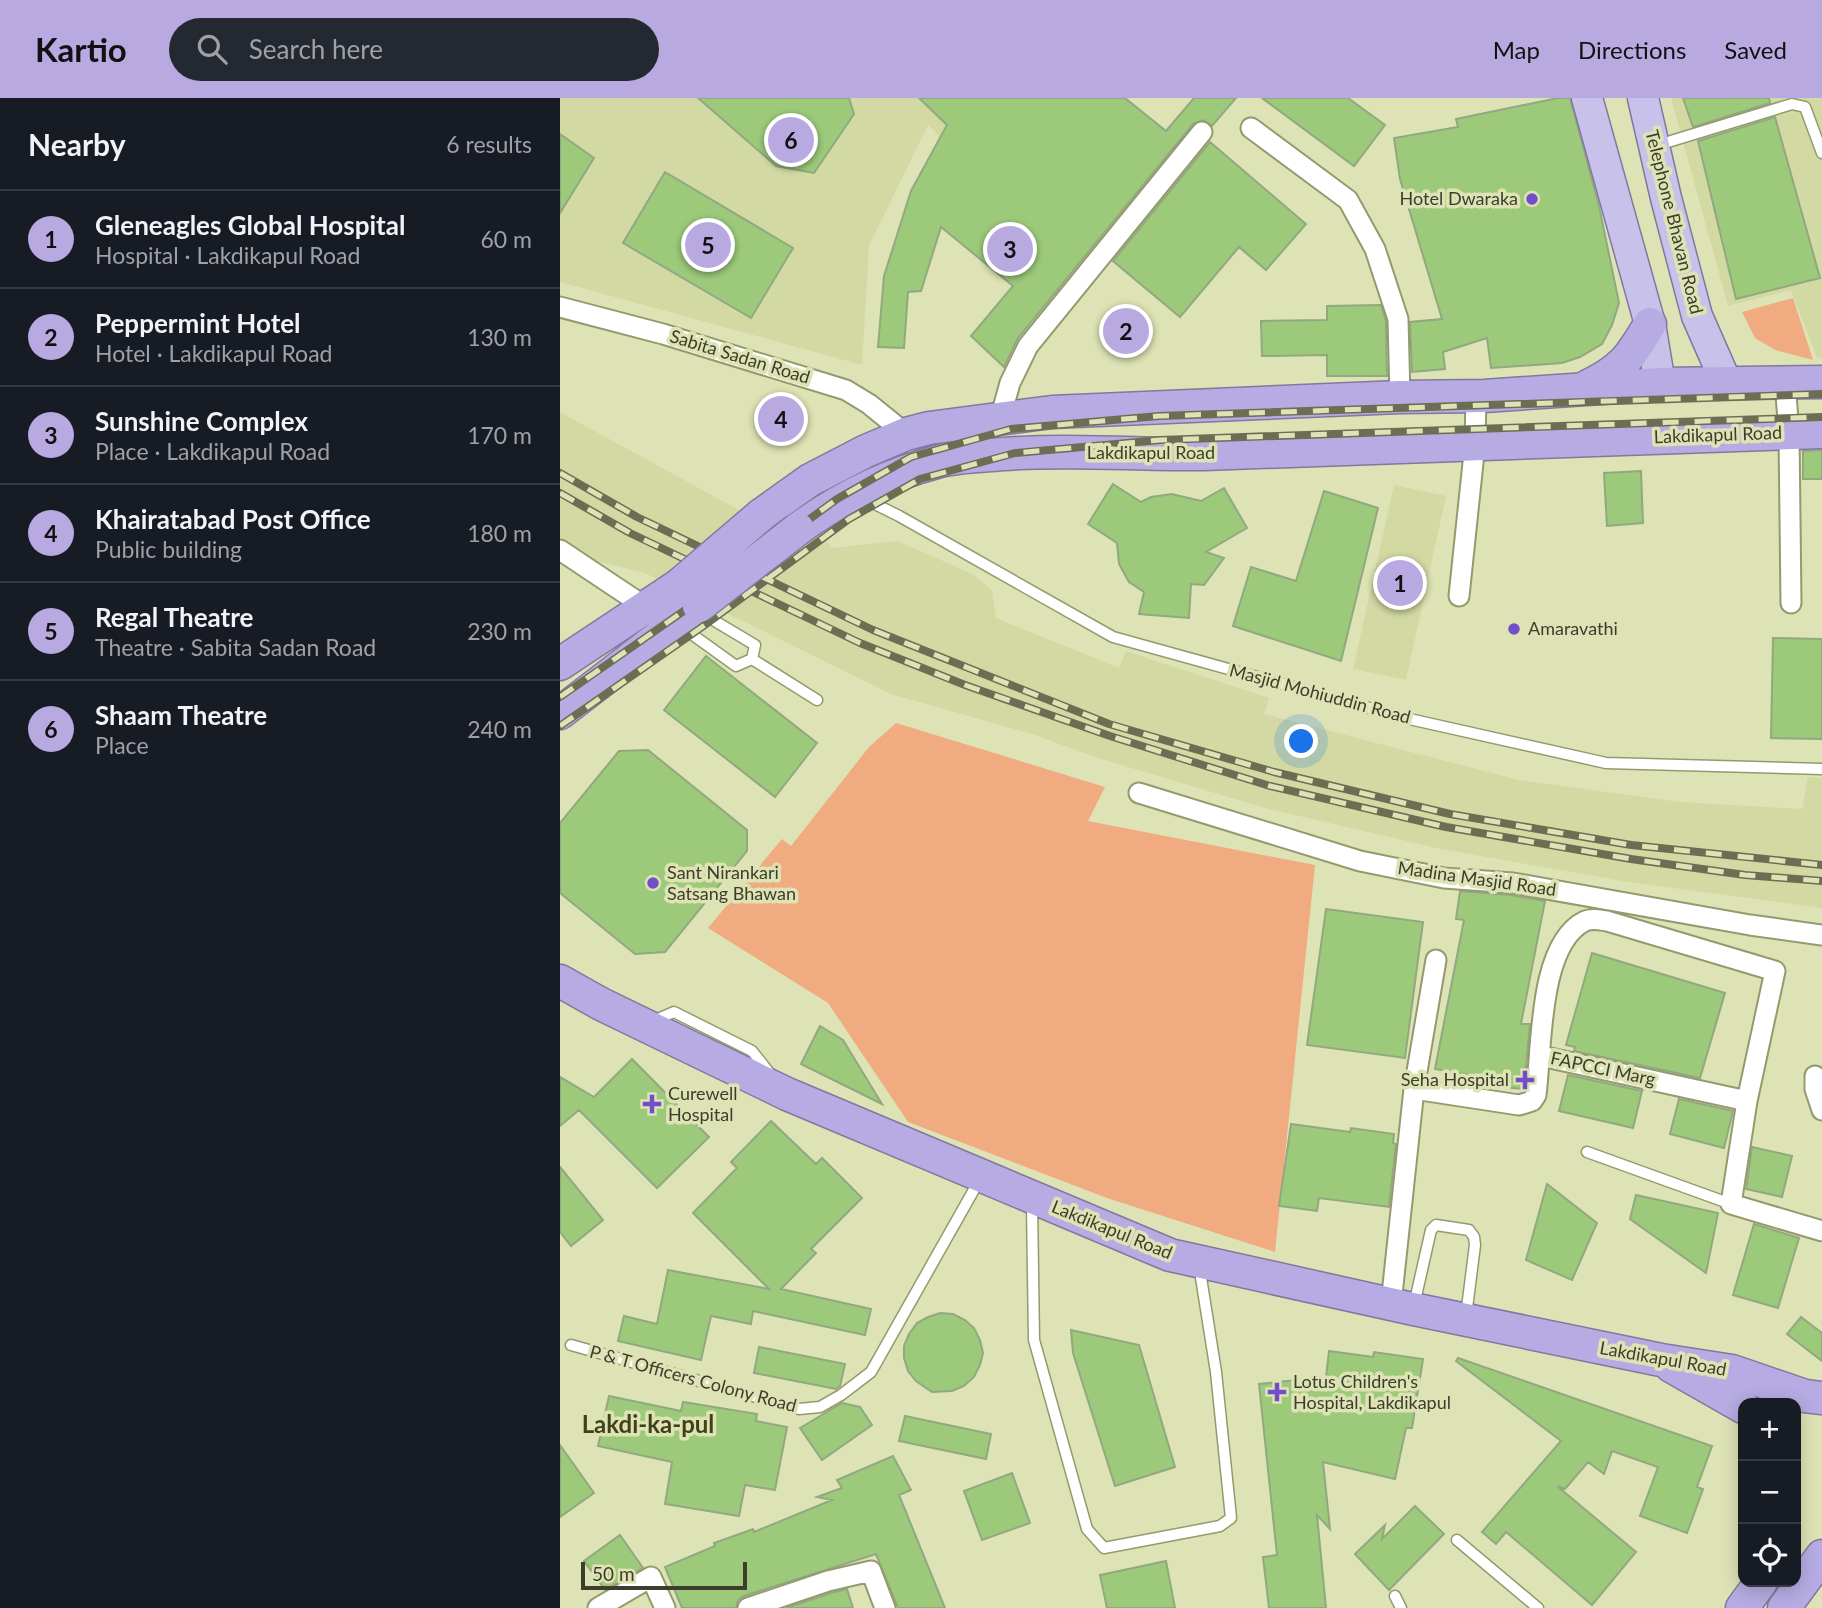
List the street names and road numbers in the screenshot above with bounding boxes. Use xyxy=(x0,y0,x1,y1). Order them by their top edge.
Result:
street label: Telephone Bhavan Road xyxy=(1641,127,1709,316)
street label: Sabita Sadan Road xyxy=(668,324,813,388)
street label: Lakdikapul Road xyxy=(1653,421,1782,447)
street label: Lakdikapul Road xyxy=(1087,441,1215,463)
street label: Masjid Mohiuddin Road xyxy=(1227,658,1413,728)
street label: Madina Masjid Road xyxy=(1396,856,1558,900)
street label: FAPCCI Marg xyxy=(1549,1046,1658,1090)
street label: Lakdikapul Road xyxy=(1049,1195,1176,1263)
street label: Lakdikapul Road xyxy=(1598,1336,1728,1380)
street label: P & T Officers Colony Road xyxy=(587,1340,799,1416)

